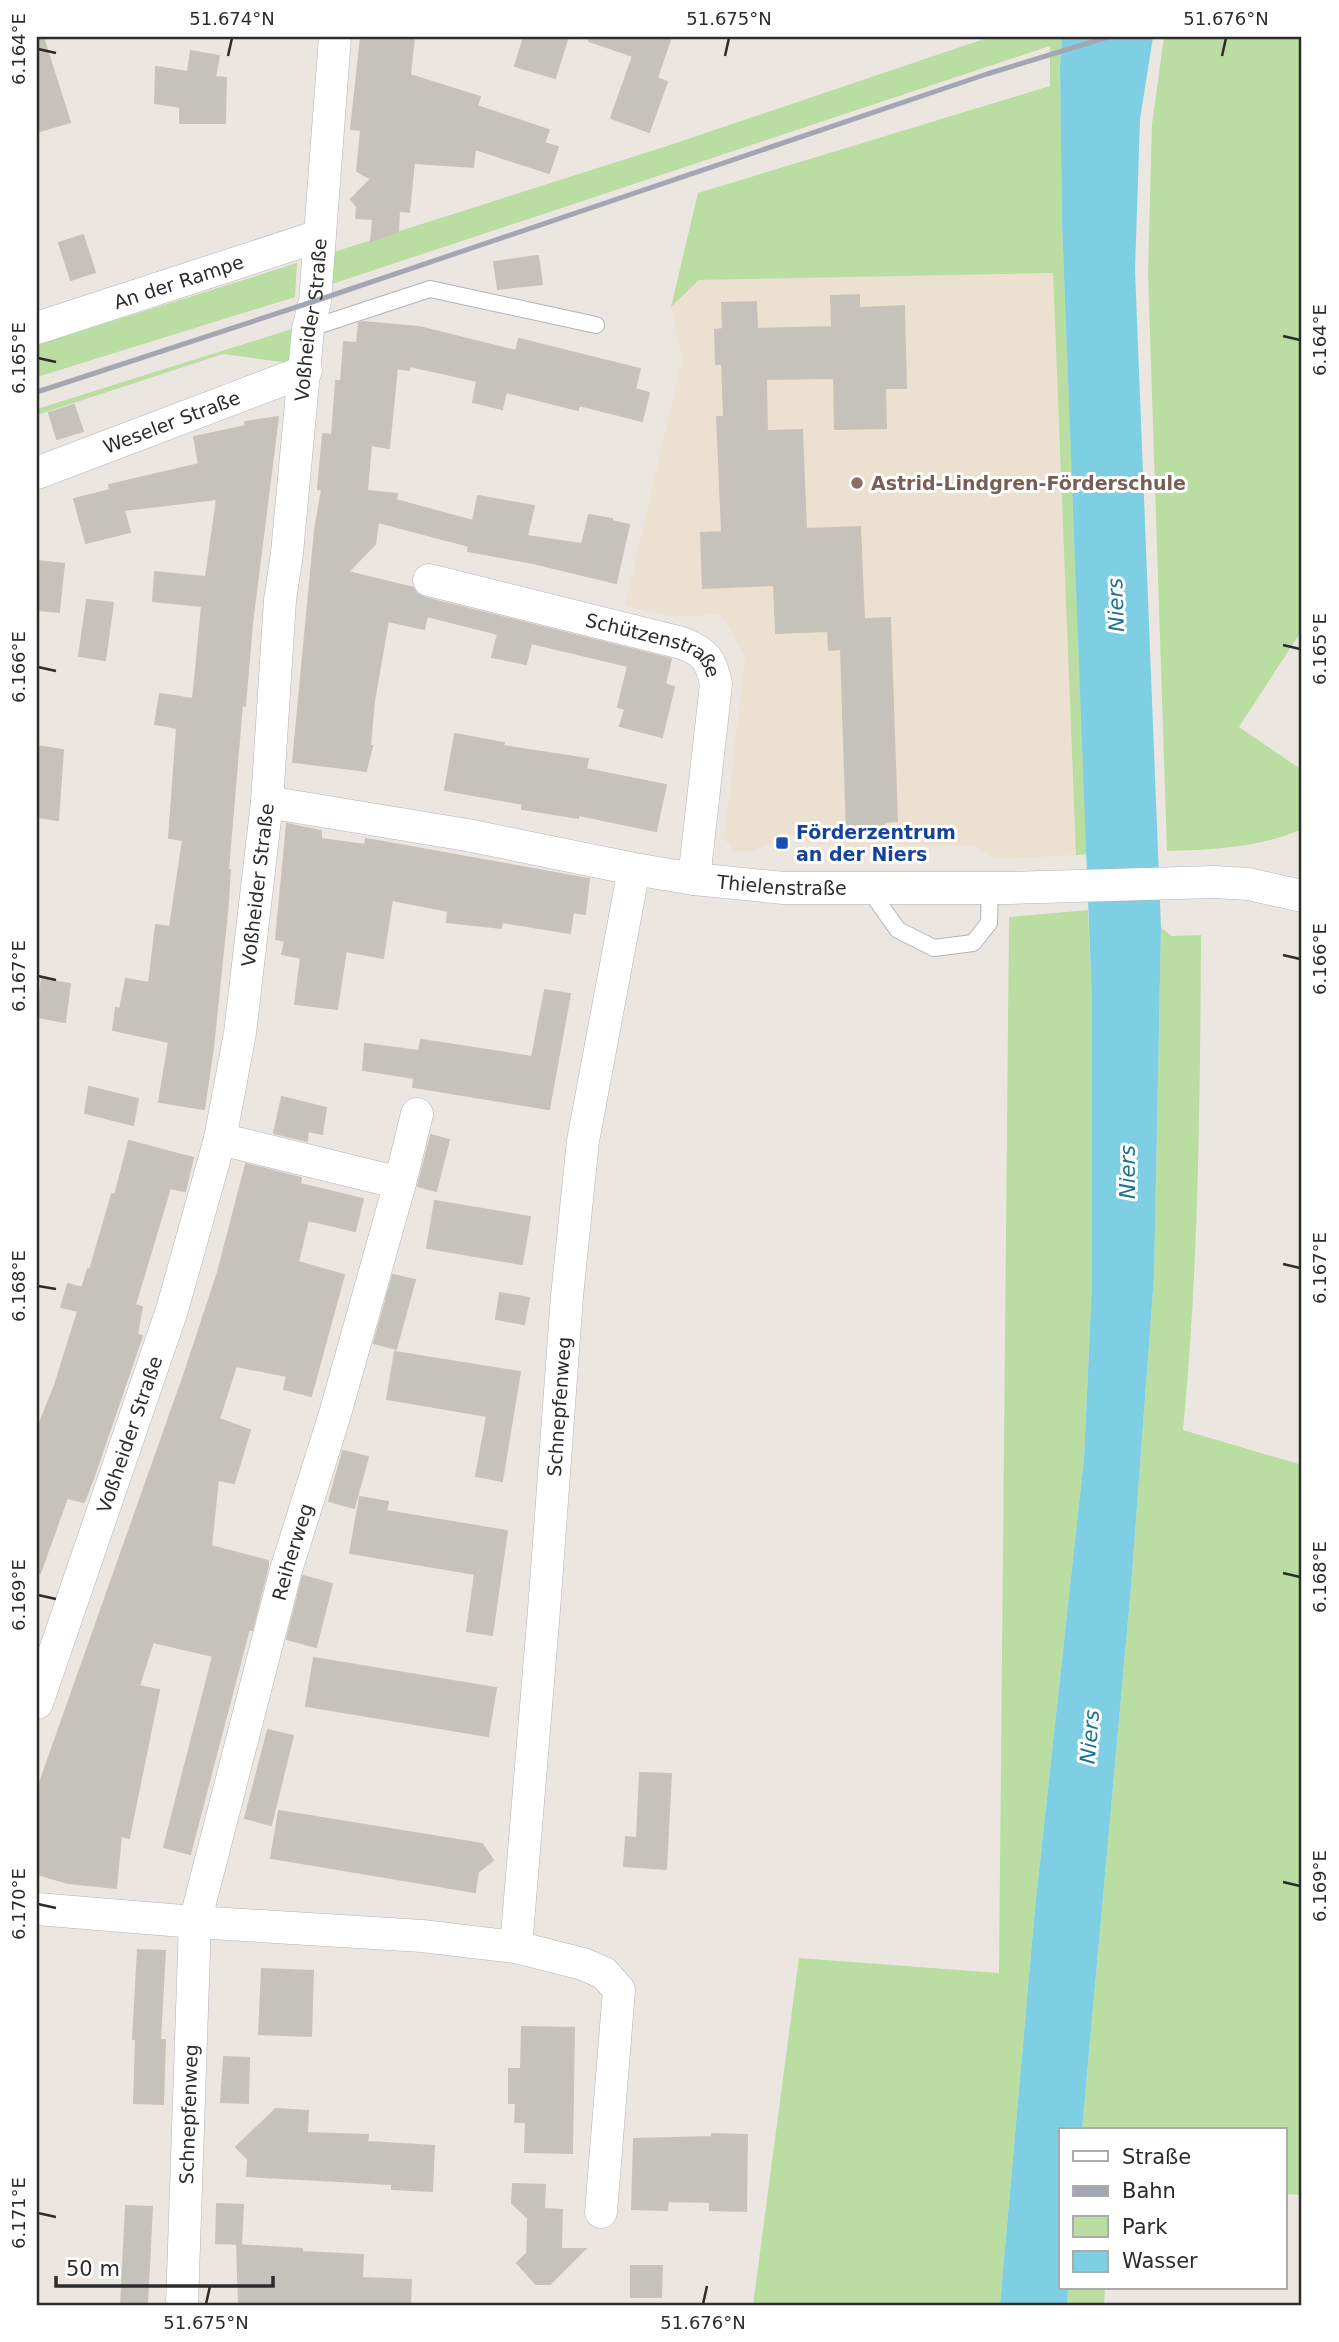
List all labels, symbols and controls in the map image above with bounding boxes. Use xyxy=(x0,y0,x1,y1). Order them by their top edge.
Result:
text: 51.674°N xyxy=(189,8,275,29)
text: 51.675°N xyxy=(686,8,772,29)
text: 51.676°N xyxy=(1183,8,1269,29)
text: 6.164°E xyxy=(8,13,29,85)
street label: Voßheider Straße xyxy=(290,238,331,402)
street label: An der Rampe xyxy=(111,250,246,313)
text: 6.164°E xyxy=(1309,304,1330,376)
text: 6.165°E xyxy=(8,322,29,394)
street label: Weseler Straße xyxy=(100,386,243,458)
place label: Astrid-Lindgren-Förderschule xyxy=(871,472,1186,494)
marker: Astrid-Lindgren-Förderschule xyxy=(849,475,865,491)
water label: Niers xyxy=(1103,578,1129,632)
street label: Schützenstraße xyxy=(583,608,725,680)
text: 6.165°E xyxy=(1309,613,1330,685)
text: 6.166°E xyxy=(8,631,29,703)
street label: Voßheider Straße xyxy=(237,802,278,968)
place label: Förderzentrum an der Niers xyxy=(796,821,956,865)
marker: Förderzentrum an der Niers xyxy=(774,835,790,851)
street label: Thielenstraße xyxy=(715,870,847,899)
text: 6.166°E xyxy=(1309,923,1330,995)
text: 6.167°E xyxy=(8,940,29,1012)
water label: Niers xyxy=(1116,1145,1140,1199)
text: 6.167°E xyxy=(1309,1232,1330,1304)
text: 6.168°E xyxy=(8,1250,29,1322)
street label: Schnepfenweg xyxy=(543,1336,575,1477)
street label: Voßheider Straße xyxy=(92,1353,166,1516)
street label: Reiherweg xyxy=(268,1501,317,1603)
text: 6.168°E xyxy=(1309,1541,1330,1613)
text: 6.169°E xyxy=(8,1559,29,1631)
water label: Niers xyxy=(1076,1709,1104,1765)
text: 6.169°E xyxy=(1309,1850,1330,1922)
text: 6.170°E xyxy=(8,1868,29,1940)
street label: Schnepfenweg xyxy=(175,2044,202,2185)
legend xyxy=(1059,2128,1286,2290)
text: Straße xyxy=(1122,2145,1191,2169)
text: 6.171°E xyxy=(8,2177,29,2249)
text: Bahn xyxy=(1122,2179,1176,2203)
text: Park xyxy=(1122,2215,1168,2239)
scale bar xyxy=(56,2244,273,2288)
text: Wasser xyxy=(1122,2249,1198,2273)
text: 50 m xyxy=(66,2257,120,2281)
text: 51.675°N xyxy=(163,2312,249,2333)
text: 51.676°N xyxy=(660,2312,746,2333)

